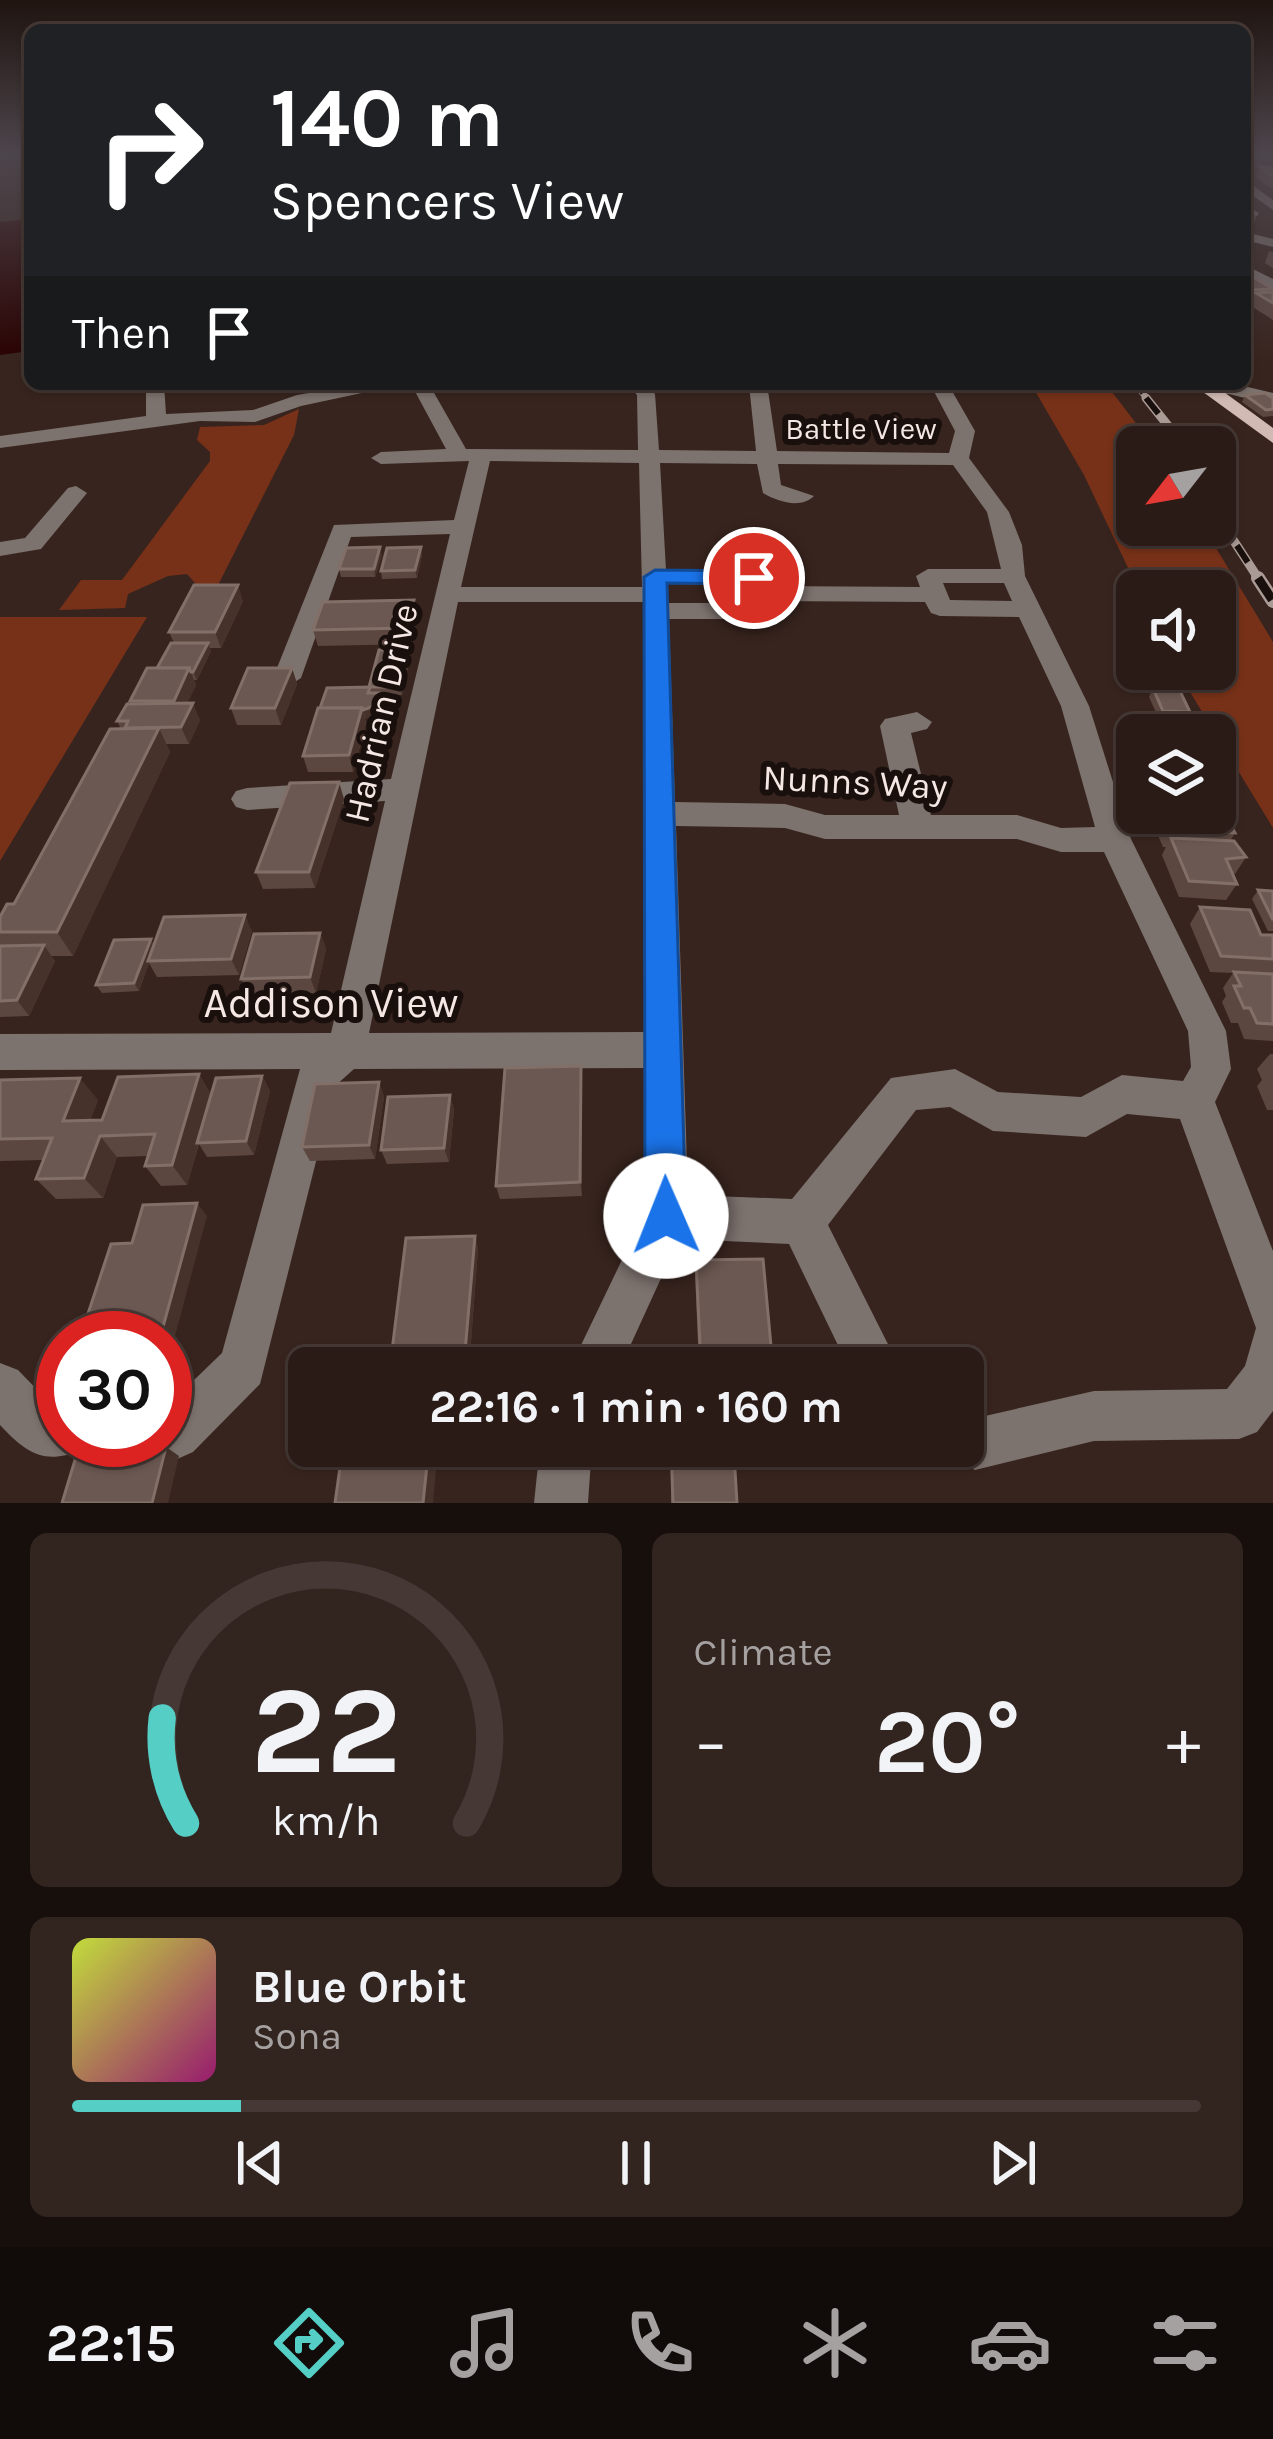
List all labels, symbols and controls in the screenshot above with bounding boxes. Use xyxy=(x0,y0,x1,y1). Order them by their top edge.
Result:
text: 140 m xyxy=(270,69,504,167)
icon: right xyxy=(72,72,228,228)
text: Spencers View xyxy=(270,169,624,233)
icon: arrive xyxy=(196,300,262,366)
text: Then xyxy=(72,307,172,359)
street label: Battle View xyxy=(785,411,937,447)
north arrow xyxy=(1116,426,1236,546)
map controls xyxy=(1116,426,1236,834)
pin xyxy=(703,527,805,629)
icon: arrive xyxy=(721,545,787,611)
button: sound xyxy=(1116,570,1236,690)
street label: Hadrian Drive xyxy=(335,600,427,826)
button: layers xyxy=(1116,714,1236,834)
street label: Nunns Way xyxy=(762,756,949,808)
street label: Addison View xyxy=(204,978,458,1028)
position arrow xyxy=(603,1153,729,1279)
speed limit sign: 30 xyxy=(36,1311,192,1467)
text: 22:16 · 1 min · 160 m xyxy=(429,1381,843,1433)
text: Climate xyxy=(694,1629,833,1675)
text: 22 xyxy=(250,1658,401,1803)
text: 20° xyxy=(874,1689,1020,1795)
text: − xyxy=(694,1703,728,1781)
text: + xyxy=(1166,1703,1201,1781)
text: km/h xyxy=(271,1796,380,1846)
text: Blue Orbit xyxy=(252,1961,467,2013)
text: Sona xyxy=(252,2013,342,2059)
icon: previous xyxy=(227,2130,293,2196)
icon: pause xyxy=(603,2130,669,2196)
icon: next xyxy=(980,2130,1046,2196)
icon: directions xyxy=(267,2301,351,2385)
icon: music xyxy=(443,2301,527,2385)
icon: phone xyxy=(618,2301,702,2385)
icon: climate xyxy=(793,2301,877,2385)
icon: car xyxy=(968,2301,1052,2385)
icon: filters xyxy=(1143,2301,1227,2385)
text: 22:15 xyxy=(46,2311,176,2375)

